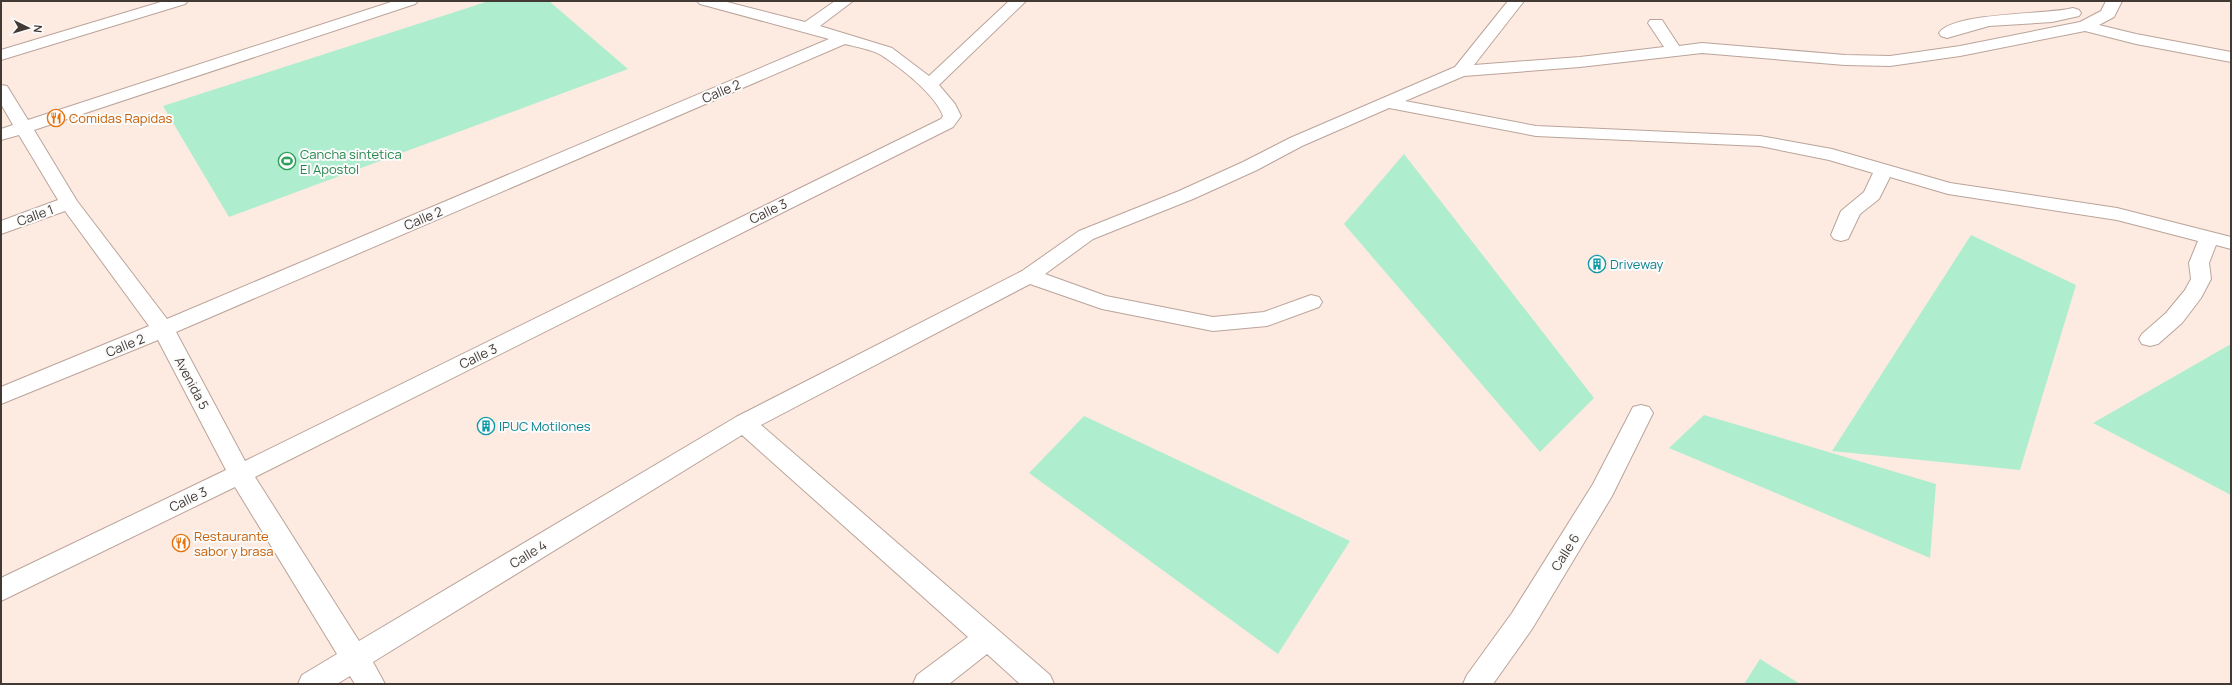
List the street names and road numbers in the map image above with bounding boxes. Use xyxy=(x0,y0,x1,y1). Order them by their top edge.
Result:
street label: Calle 2 xyxy=(699,75,743,107)
street label: Calle 3 xyxy=(746,194,790,228)
street label: Calle 1 xyxy=(14,200,56,230)
street label: Calle 2 xyxy=(401,202,445,234)
street label: Calle 2 xyxy=(103,329,147,361)
street label: Calle 3 xyxy=(456,339,500,373)
street label: Avenida 5 xyxy=(171,353,213,413)
street label: Calle 3 xyxy=(166,482,210,516)
street label: Calle 6 xyxy=(1547,530,1583,574)
street label: Calle 4 xyxy=(506,536,550,572)

